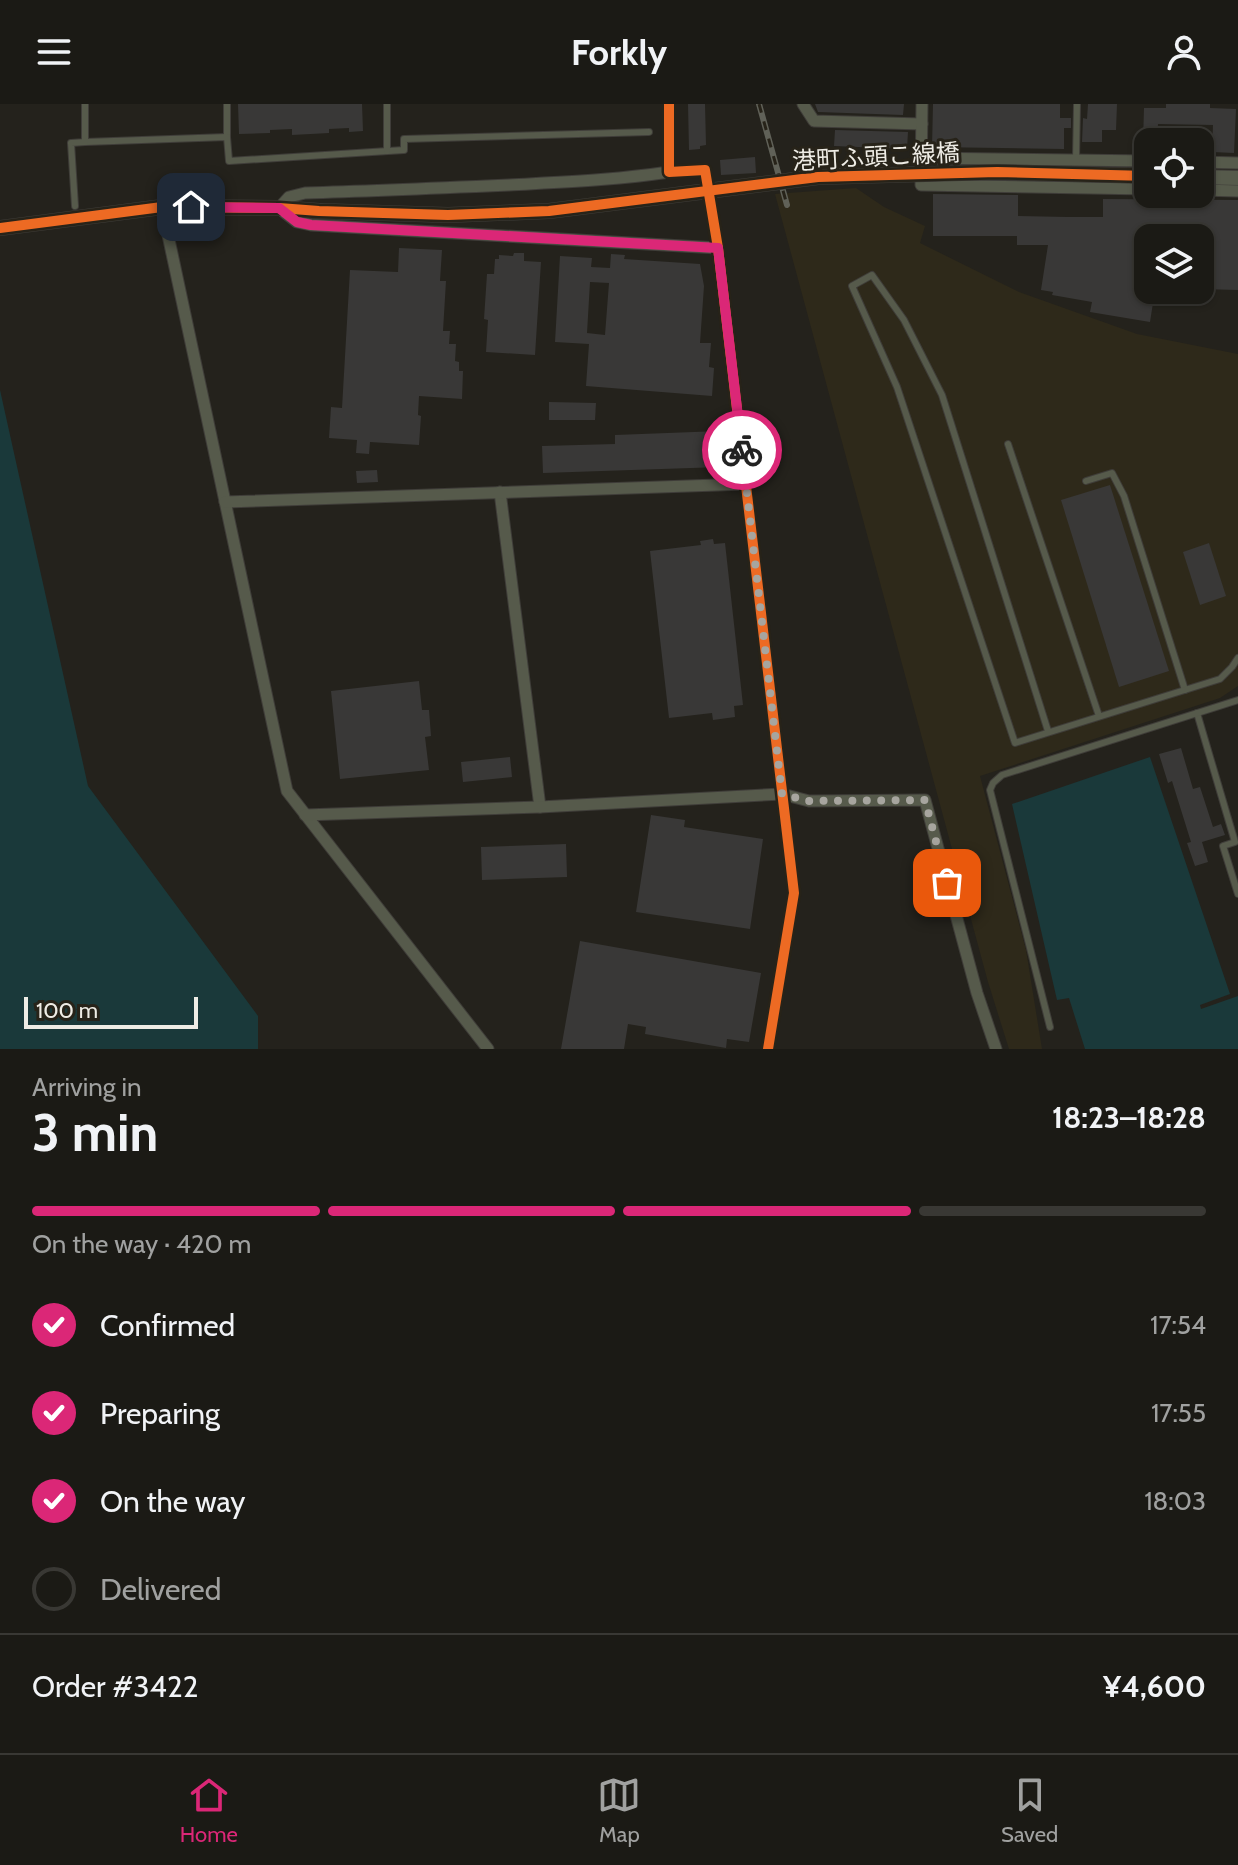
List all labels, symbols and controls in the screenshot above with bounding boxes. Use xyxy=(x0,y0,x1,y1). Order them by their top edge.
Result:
icon: menu xyxy=(32,30,76,74)
text: Forkly xyxy=(571,30,667,74)
icon: person xyxy=(1162,30,1206,74)
map controls xyxy=(1134,128,1214,304)
button: locate xyxy=(1134,128,1214,208)
street label: 港町ふ頭こ線橋 xyxy=(791,138,961,175)
pin xyxy=(157,173,225,241)
icon: home xyxy=(169,185,213,229)
button: layers xyxy=(1134,224,1214,304)
courier xyxy=(702,410,782,490)
icon: bike xyxy=(720,428,764,472)
pin xyxy=(913,849,981,917)
icon: bag xyxy=(925,861,969,905)
scale bar xyxy=(24,993,198,1029)
text: 100 m xyxy=(36,997,98,1024)
text: Arriving in xyxy=(32,1071,142,1103)
text: 18:23–18:28 xyxy=(1052,1099,1206,1136)
text: 3 min xyxy=(32,1101,158,1164)
text: On the way · 420 m xyxy=(32,1228,251,1260)
icon: check xyxy=(32,1303,76,1347)
text: Confirmed xyxy=(100,1307,235,1344)
text: 17:54 xyxy=(1150,1309,1206,1341)
icon: check xyxy=(32,1391,76,1435)
text: Preparing xyxy=(100,1395,220,1432)
text: 17:55 xyxy=(1151,1397,1206,1429)
icon: check xyxy=(32,1479,76,1523)
text: On the way xyxy=(100,1483,245,1520)
text: 18:03 xyxy=(1144,1485,1206,1517)
text: Delivered xyxy=(100,1571,221,1608)
text: Order #3422 xyxy=(32,1668,198,1705)
text: ¥4,600 xyxy=(1103,1668,1206,1705)
tab: Home xyxy=(180,1773,238,1848)
tab: Map xyxy=(597,1773,641,1848)
tab: Saved xyxy=(1001,1773,1058,1848)

